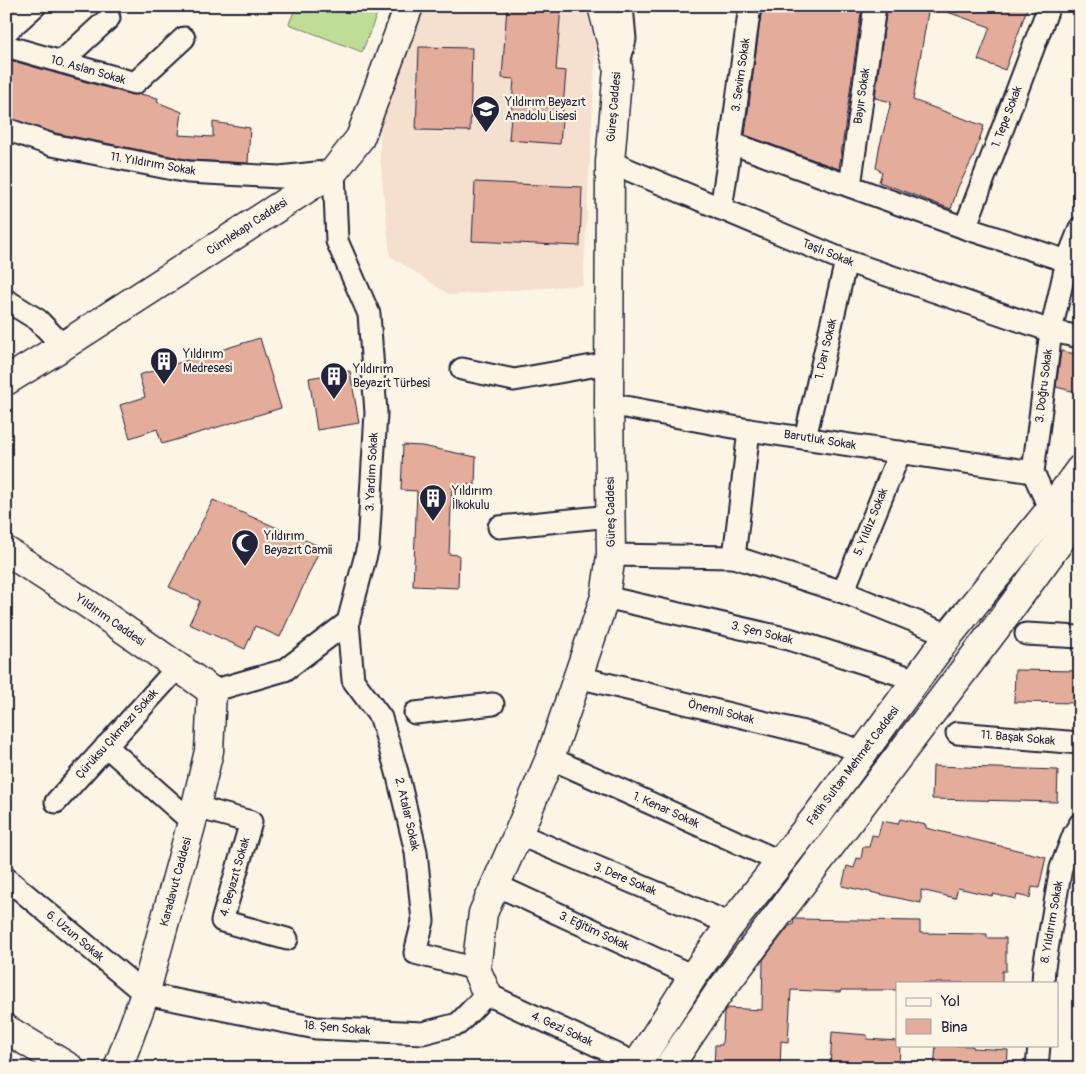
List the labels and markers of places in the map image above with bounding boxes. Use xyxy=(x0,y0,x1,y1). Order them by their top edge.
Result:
school or university icon: Yıldırım Beyazıt Anadolu Lisesi xyxy=(471,94,501,133)
place label: Yıldırım Beyazıt Anadolu Lisesi xyxy=(504,95,586,124)
building icon: Yıldırım Medresesi xyxy=(149,346,179,385)
place label: Yıldırım Medresesi xyxy=(182,347,232,376)
building icon: Yıldırım Beyazıt Türbesi xyxy=(319,361,349,400)
place label: Yıldırım Beyazıt Türbesi xyxy=(352,362,430,391)
building icon: Yıldırım İlkokulu xyxy=(418,483,448,522)
place label: Yıldırım İlkokulu xyxy=(451,484,493,513)
mosque icon: Yıldırım Beyazıt Camii xyxy=(230,528,260,567)
place label: Yıldırım Beyazıt Camii xyxy=(263,529,332,558)

